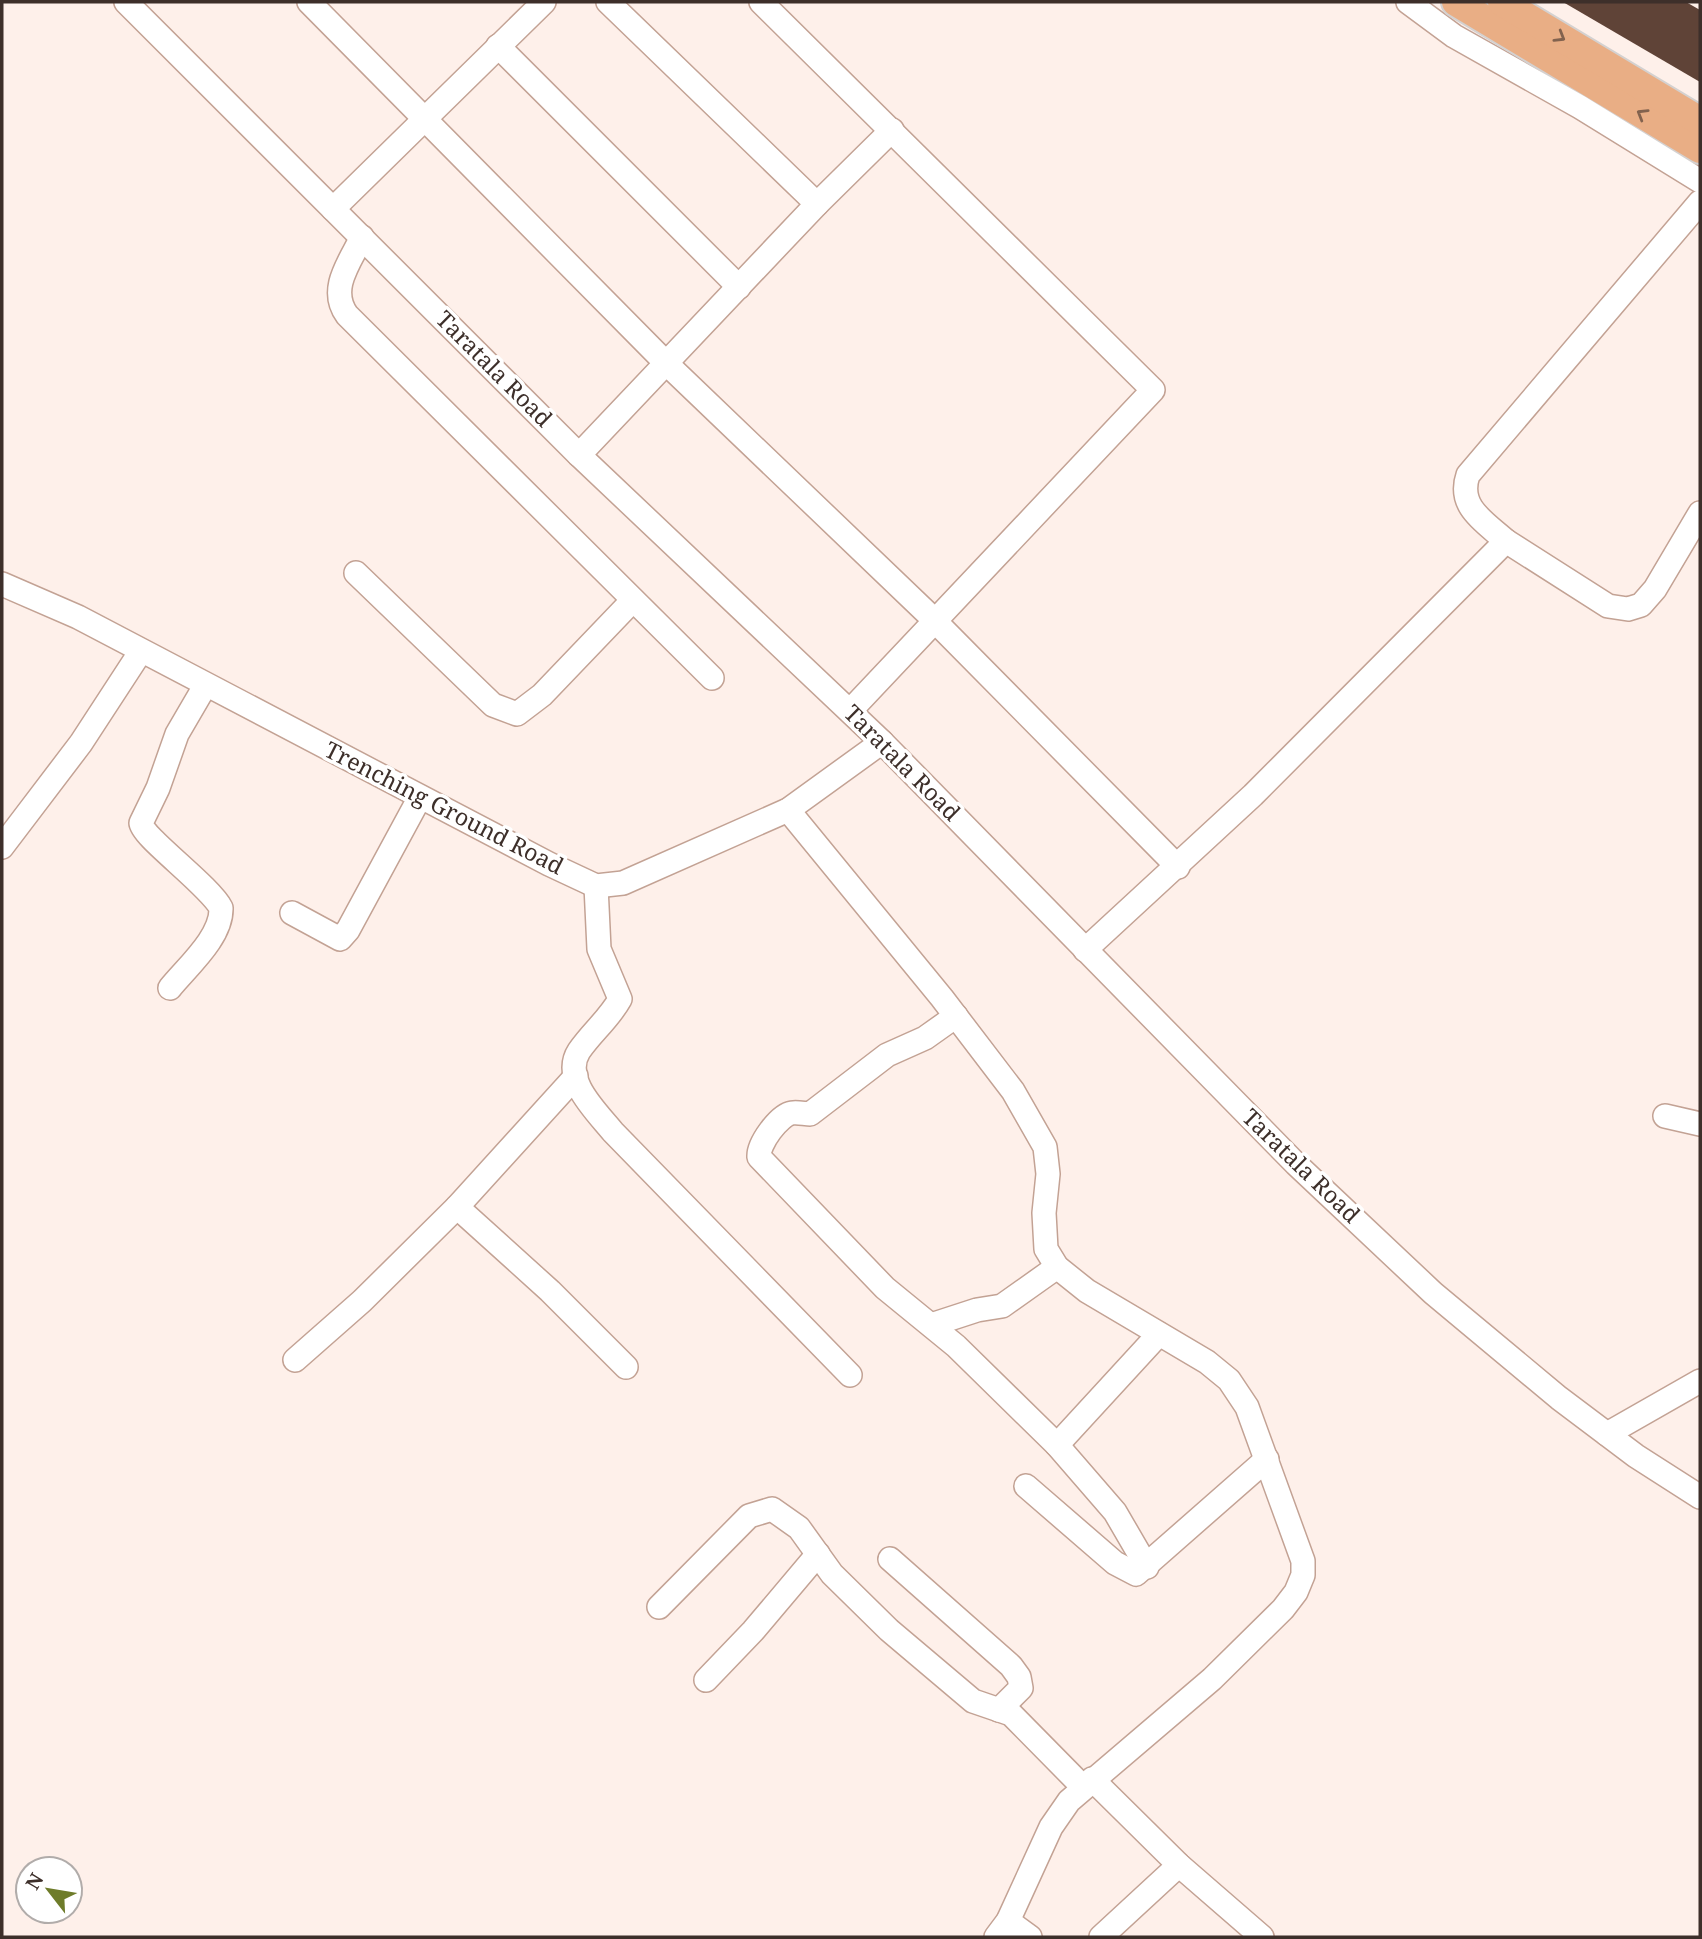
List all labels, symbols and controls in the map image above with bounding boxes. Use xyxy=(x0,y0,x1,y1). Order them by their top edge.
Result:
one-way arrow xyxy=(1553,29,1566,42)
one-way arrow xyxy=(1636,109,1649,122)
street label: Taratala Road xyxy=(430,303,560,433)
street label: Taratala Road xyxy=(838,697,968,827)
street label: Trenching Ground Road xyxy=(320,733,569,881)
street label: Taratala Road xyxy=(1236,1101,1368,1230)
north arrow xyxy=(14,1855,84,1925)
text: N xyxy=(19,1868,49,1894)

